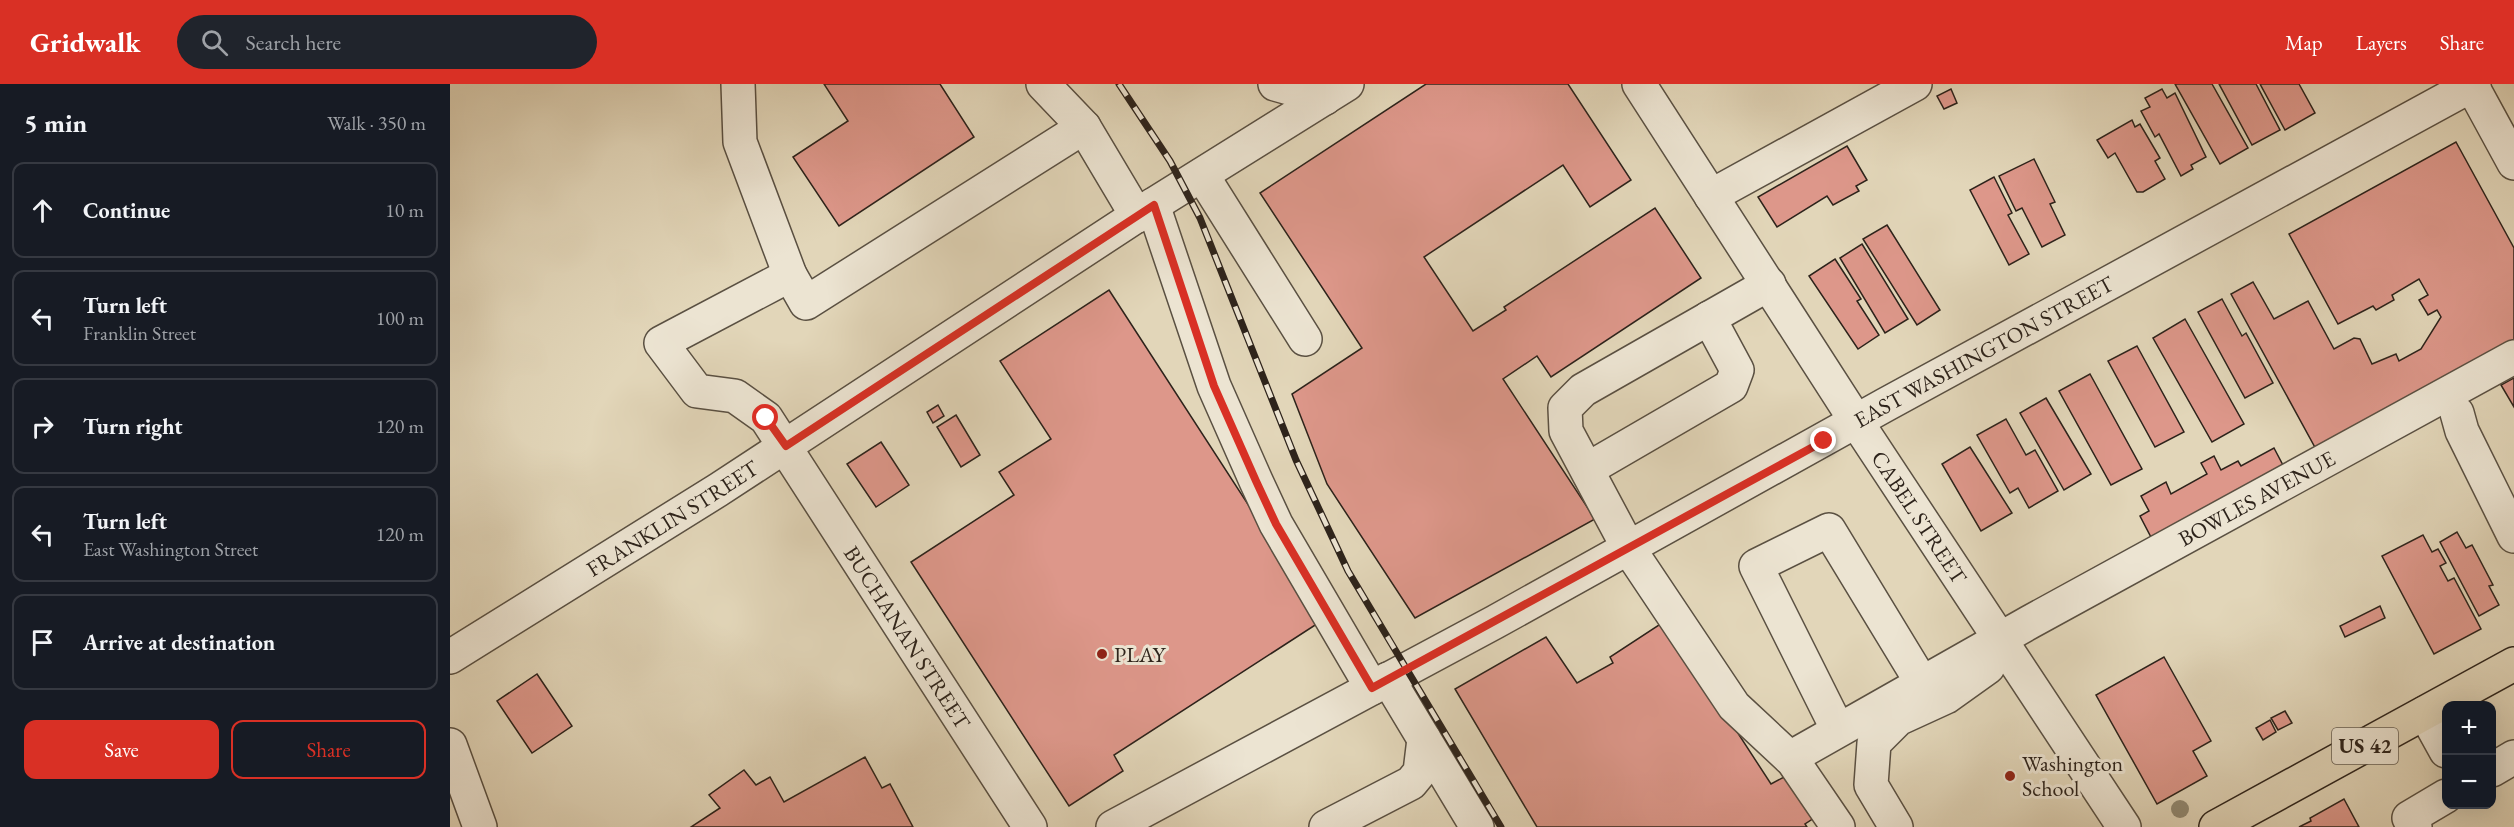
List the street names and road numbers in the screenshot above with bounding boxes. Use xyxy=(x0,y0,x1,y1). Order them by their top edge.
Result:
street label: EAST WASHINGTON STREET xyxy=(1849,269,2119,435)
street label: BOWLES AVENUE xyxy=(2173,444,2340,553)
street label: CABEL STREET xyxy=(1865,445,1974,590)
street label: FRANKLIN STREET xyxy=(581,453,764,584)
street label: BUCHANAN STREET xyxy=(837,540,977,735)
road number: US 42 xyxy=(2332,728,2398,764)

